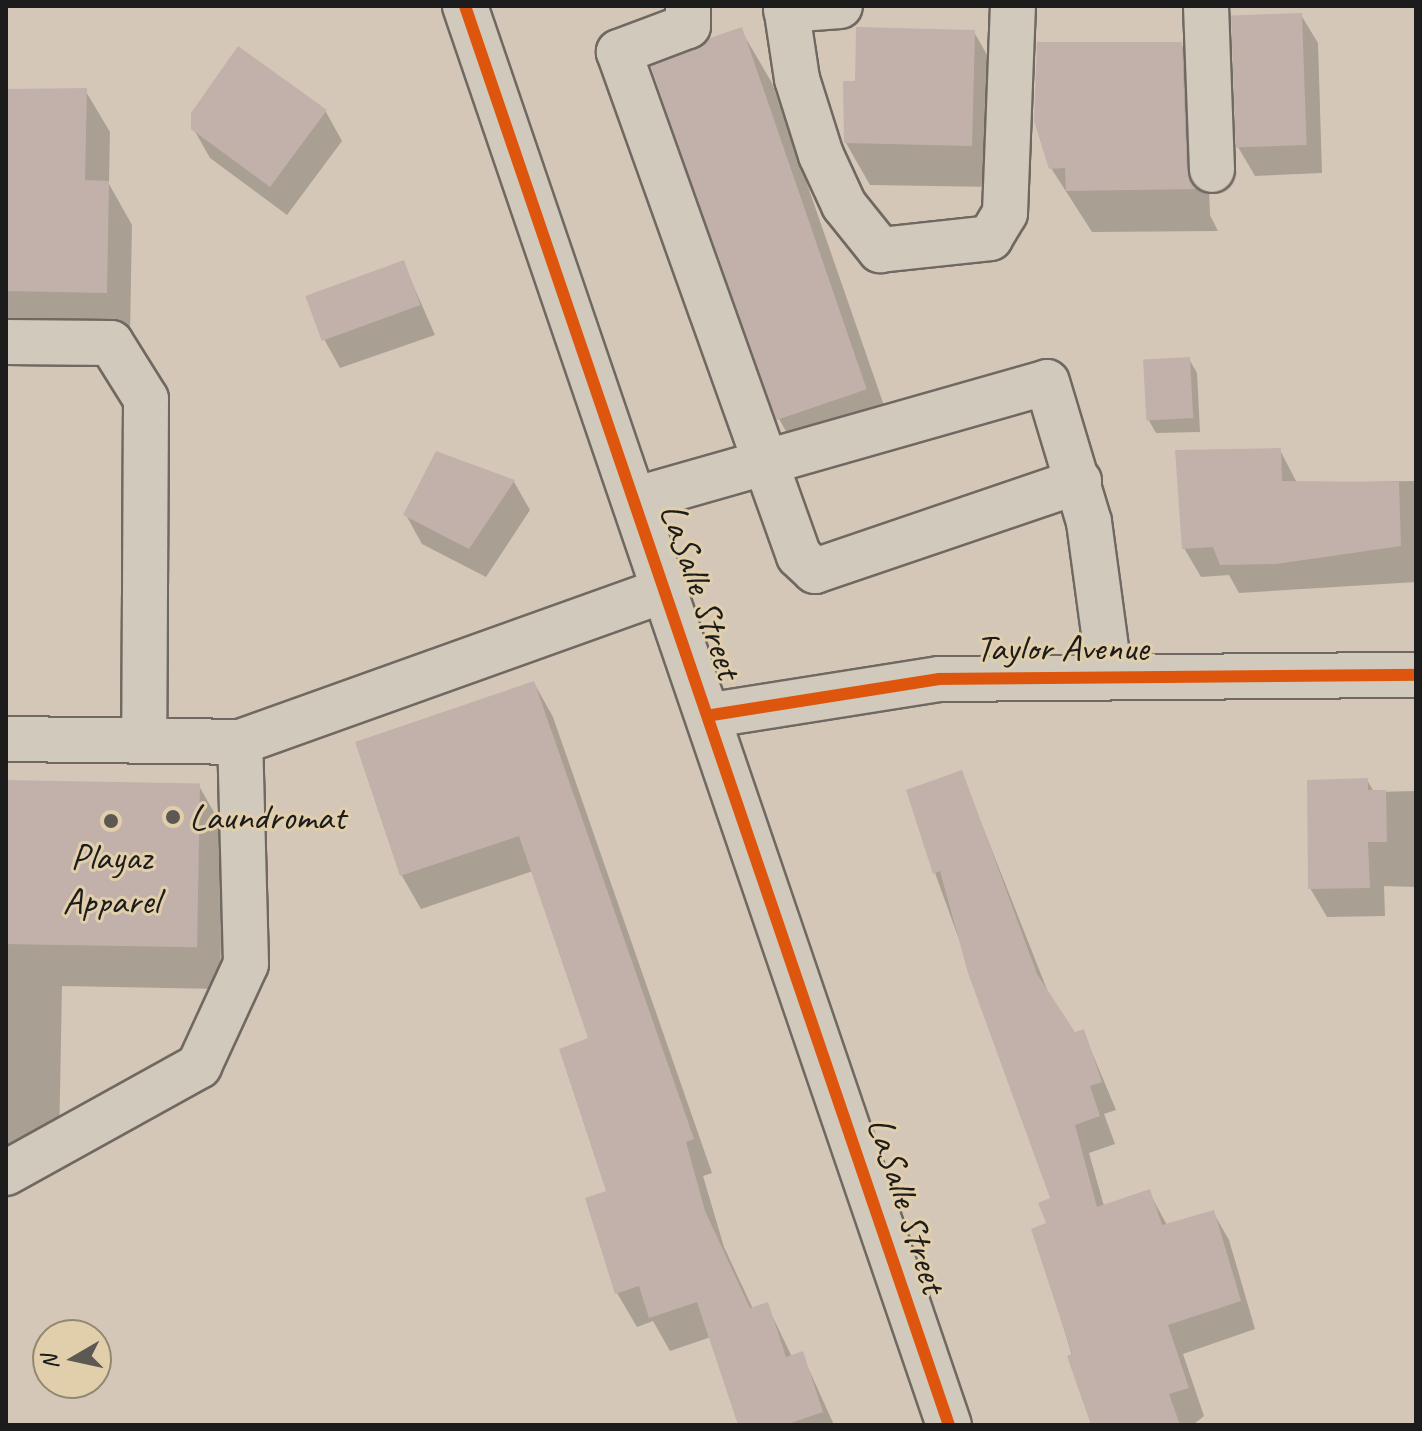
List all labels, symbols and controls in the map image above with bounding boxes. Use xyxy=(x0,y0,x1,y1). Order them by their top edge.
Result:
street label: LaSalle Street xyxy=(650,497,752,685)
street label: Taylor Avenue xyxy=(976,625,1148,671)
place label: Laundromat xyxy=(189,794,345,840)
marker: Laundromat xyxy=(164,808,182,826)
marker: Playaz Apparel xyxy=(102,812,120,830)
place label: Playaz Apparel xyxy=(63,834,159,924)
street label: LaSalle Street xyxy=(857,1111,957,1299)
north arrow xyxy=(32,1319,112,1399)
text: N xyxy=(35,1354,65,1371)

